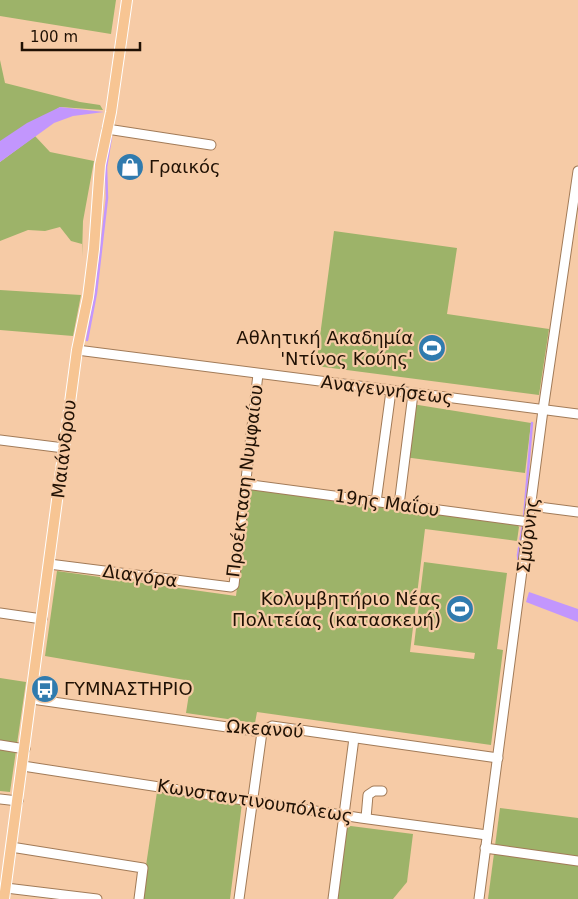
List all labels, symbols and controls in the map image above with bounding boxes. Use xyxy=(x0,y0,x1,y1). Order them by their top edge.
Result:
scale bar xyxy=(22,20,140,52)
text: 100 m xyxy=(30,28,78,46)
shop icon: Γραικός xyxy=(115,152,145,182)
place label: Γραικός xyxy=(149,156,221,177)
place label: Αθλητική Ακαδημία 'Ντίνος Κούης' xyxy=(236,327,413,369)
sports icon: Αθλητική Ακαδημία 'Ντίνος Κούης' xyxy=(417,333,447,363)
street label: Αναγεννήσεως xyxy=(320,371,454,408)
street label: Προέκταση Νυμφαίου xyxy=(222,383,267,579)
street label: Μαιάνδρου xyxy=(47,398,80,499)
street label: 19ης Μαΐου xyxy=(333,484,441,520)
street label: Σμύρνης xyxy=(512,496,543,574)
street label: Διαγόρα xyxy=(101,560,179,591)
place label: Κολυμβητήριο Νέας Πολιτείας (κατασκευή) xyxy=(232,588,441,630)
sports icon: Κολυμβητήριο Νέας Πολιτείας (κατασκευή) xyxy=(445,594,475,624)
bus stop icon: ΓΥΜΝΑΣΤΗΡΙΟ xyxy=(30,674,60,704)
place label: ΓΥΜΝΑΣΤΗΡΙΟ xyxy=(64,678,193,699)
street label: Ωκεανού xyxy=(226,715,304,742)
street label: Κωνσταντινουπόλεως xyxy=(156,775,354,826)

